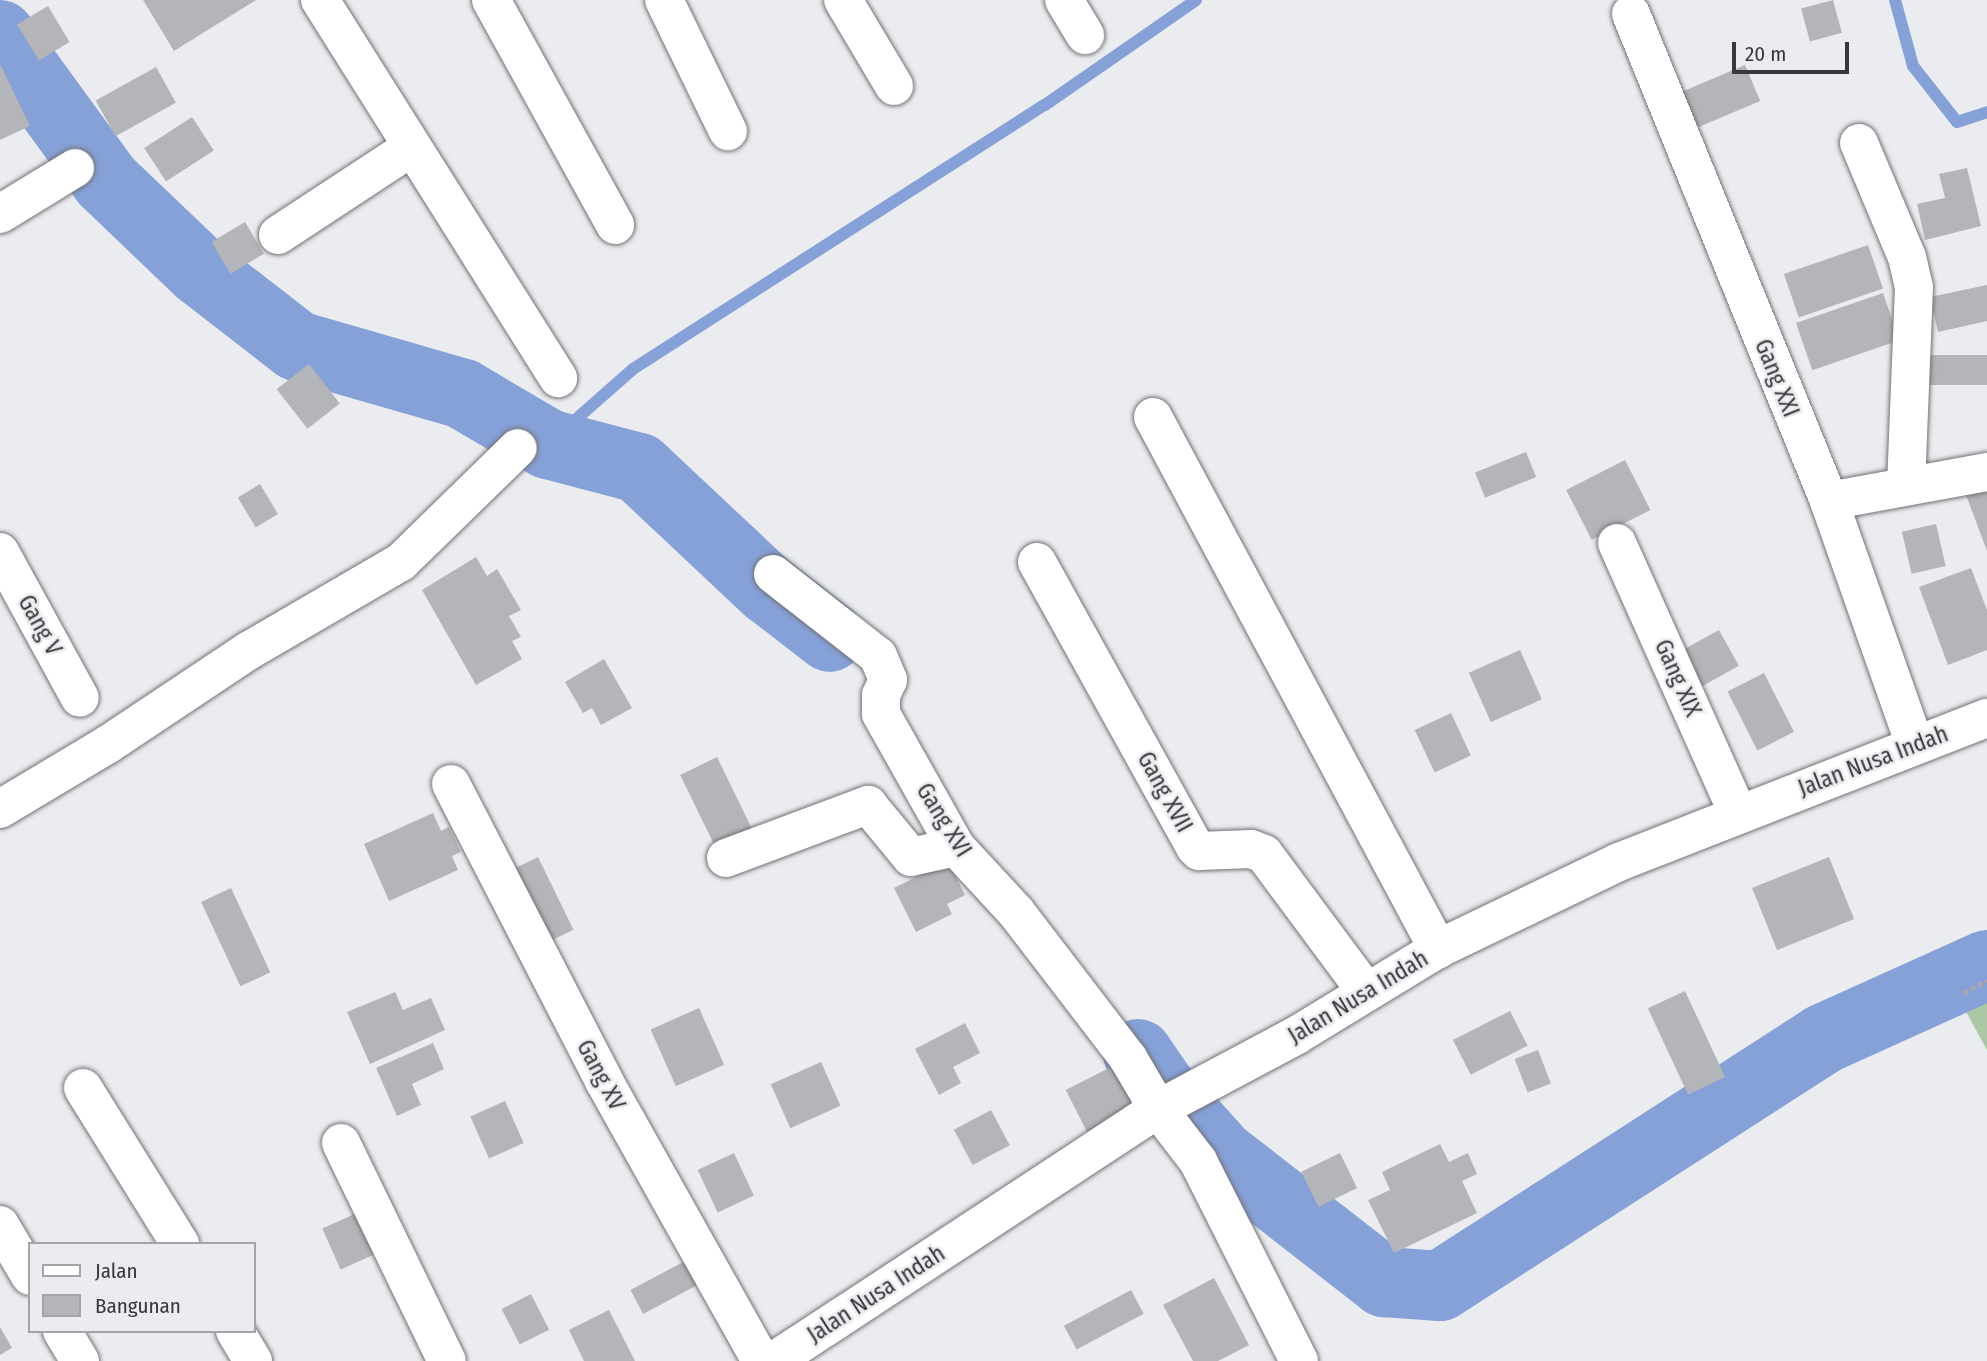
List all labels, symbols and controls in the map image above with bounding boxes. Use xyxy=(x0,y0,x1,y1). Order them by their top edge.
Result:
scale bar xyxy=(1735,28,1852,72)
text: 20 m xyxy=(1745,41,1786,67)
street label: Gang XXI xyxy=(1749,335,1805,421)
street label: Gang V xyxy=(12,590,68,660)
street label: Gang XIX xyxy=(1649,635,1707,721)
street label: Jalan Nusa Indah xyxy=(1794,720,1952,802)
street label: Gang XVII xyxy=(1132,747,1198,837)
street label: Gang XVI xyxy=(911,778,977,862)
street label: Jalan Nusa Indah xyxy=(1283,944,1433,1050)
street label: Gang XV xyxy=(571,1035,631,1115)
street label: Jalan Nusa Indah xyxy=(802,1239,950,1349)
legend xyxy=(28,1242,256,1333)
text: Jalan xyxy=(95,1258,138,1284)
text: Bangunan xyxy=(95,1293,181,1319)

